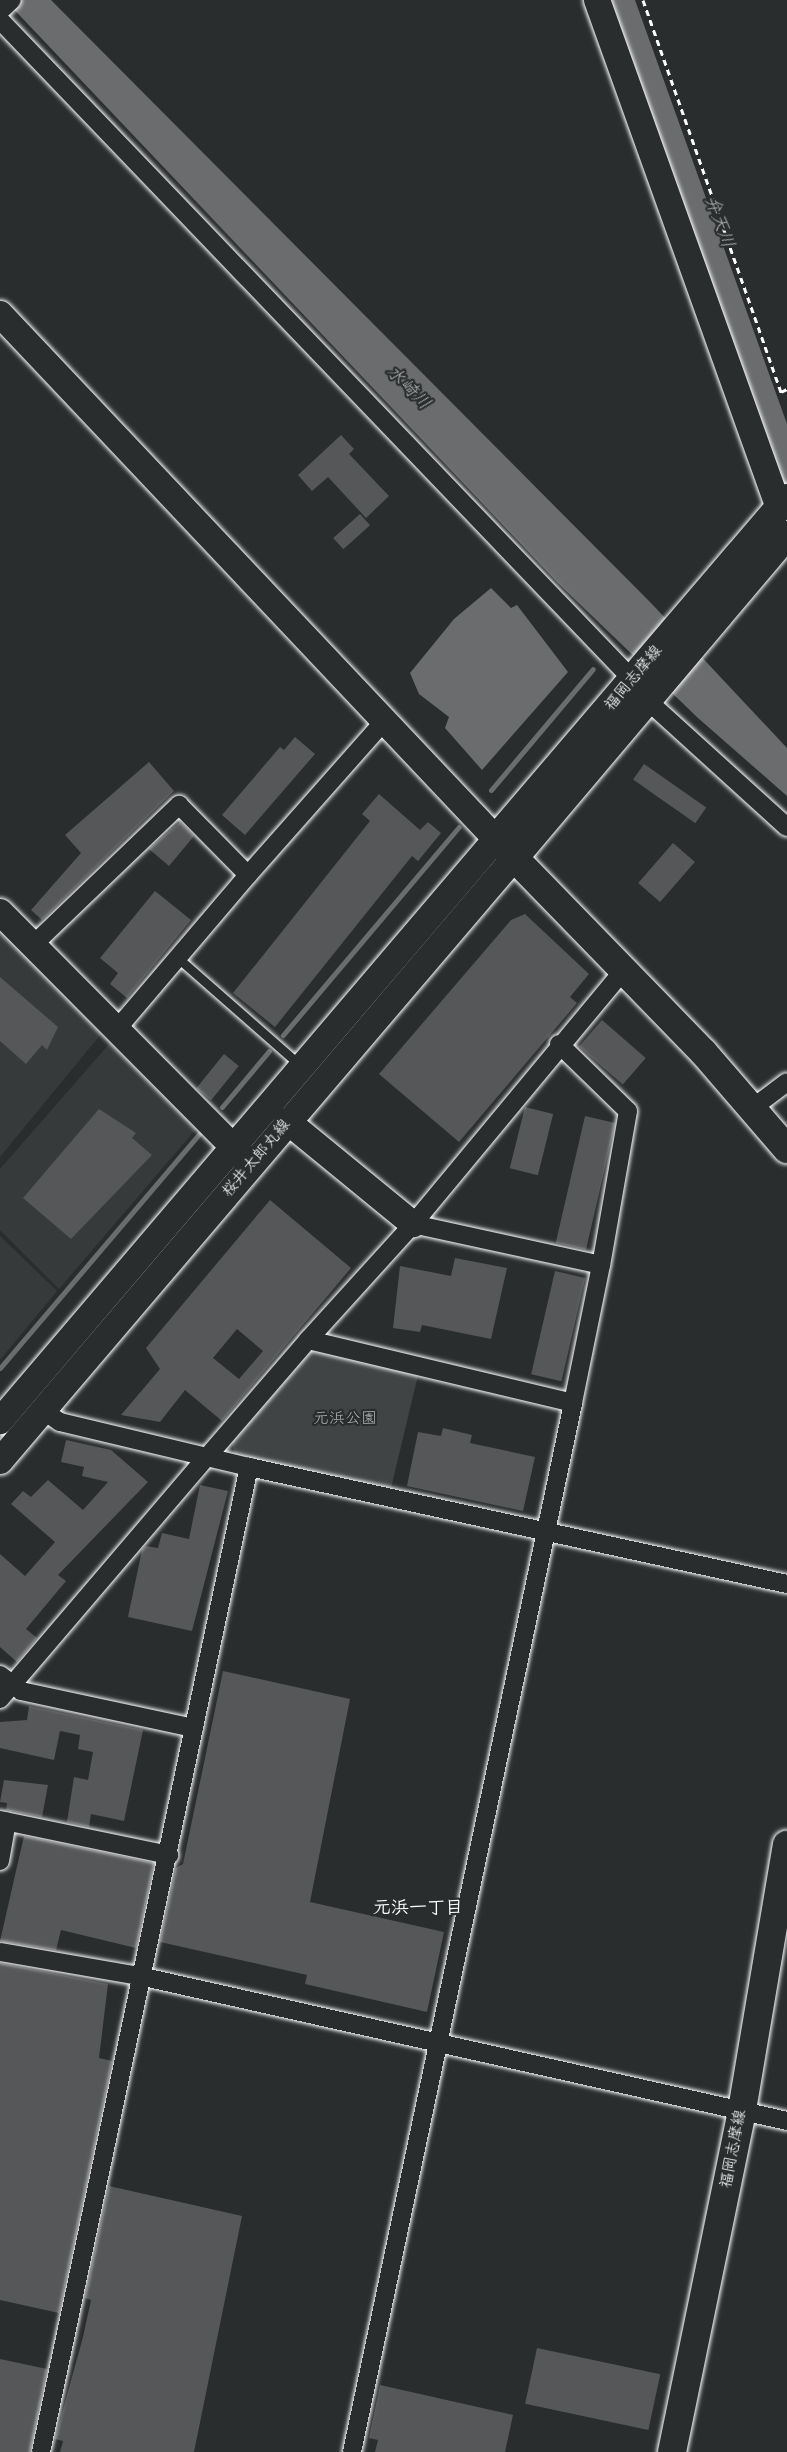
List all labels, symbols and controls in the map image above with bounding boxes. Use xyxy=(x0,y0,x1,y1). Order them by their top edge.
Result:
water label: 弁天川 xyxy=(700,193,738,251)
water label: 水崎川 xyxy=(381,361,435,415)
street label: 福岡志摩線 xyxy=(600,641,666,715)
street label: 桜井太郎丸線 xyxy=(218,1115,294,1201)
park label: 元浜公園 xyxy=(313,1408,377,1428)
district label: 元浜一丁目 xyxy=(373,1897,463,1919)
street label: 福岡志摩線 xyxy=(716,2108,750,2190)

